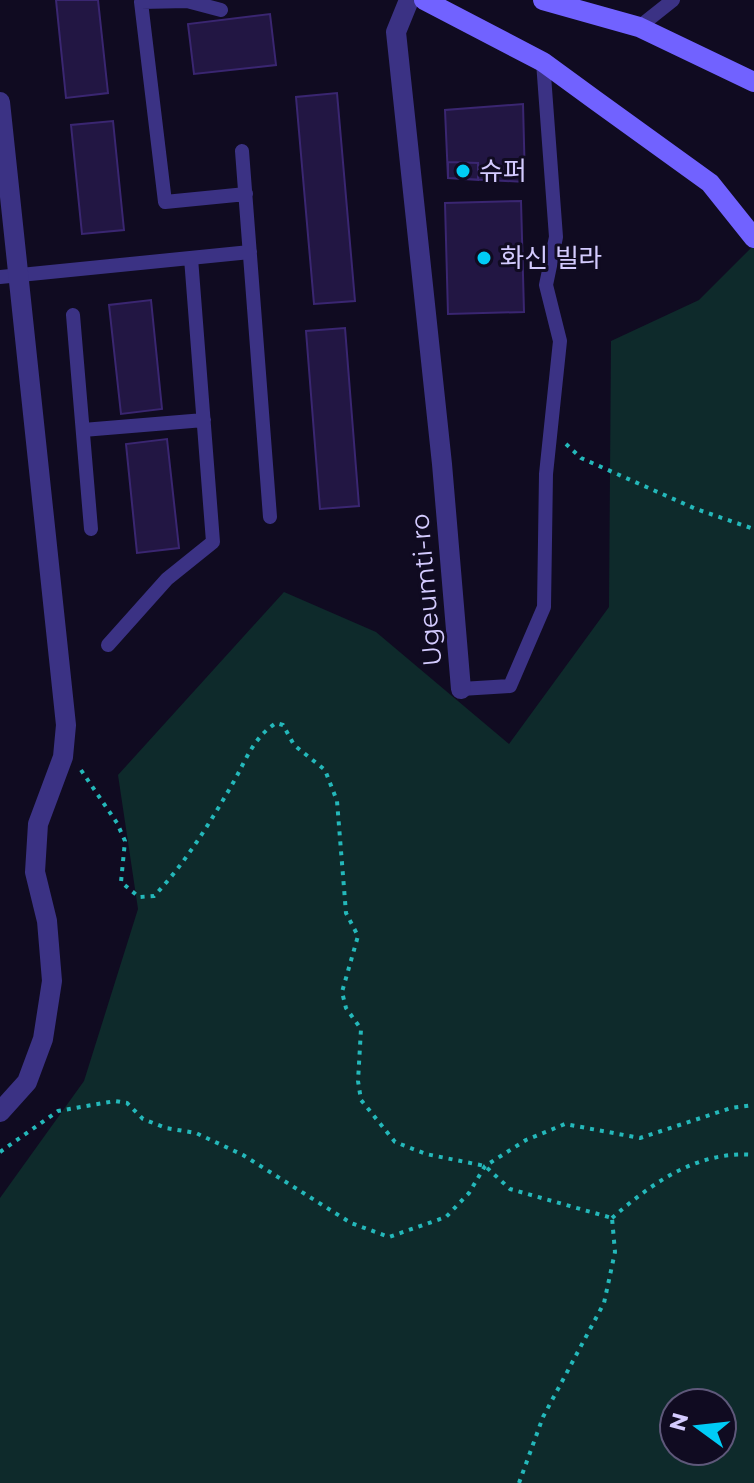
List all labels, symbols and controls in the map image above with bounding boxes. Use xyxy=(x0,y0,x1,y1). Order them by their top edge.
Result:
place label: 슈퍼 xyxy=(479,155,527,187)
marker: 슈퍼 xyxy=(454,162,472,180)
place label: 화신 빌라 xyxy=(500,242,603,274)
marker: 화신 빌라 xyxy=(475,249,493,267)
street label: Ugeumti-ro xyxy=(403,512,449,668)
north arrow xyxy=(658,1387,738,1467)
text: N xyxy=(664,1410,695,1434)

